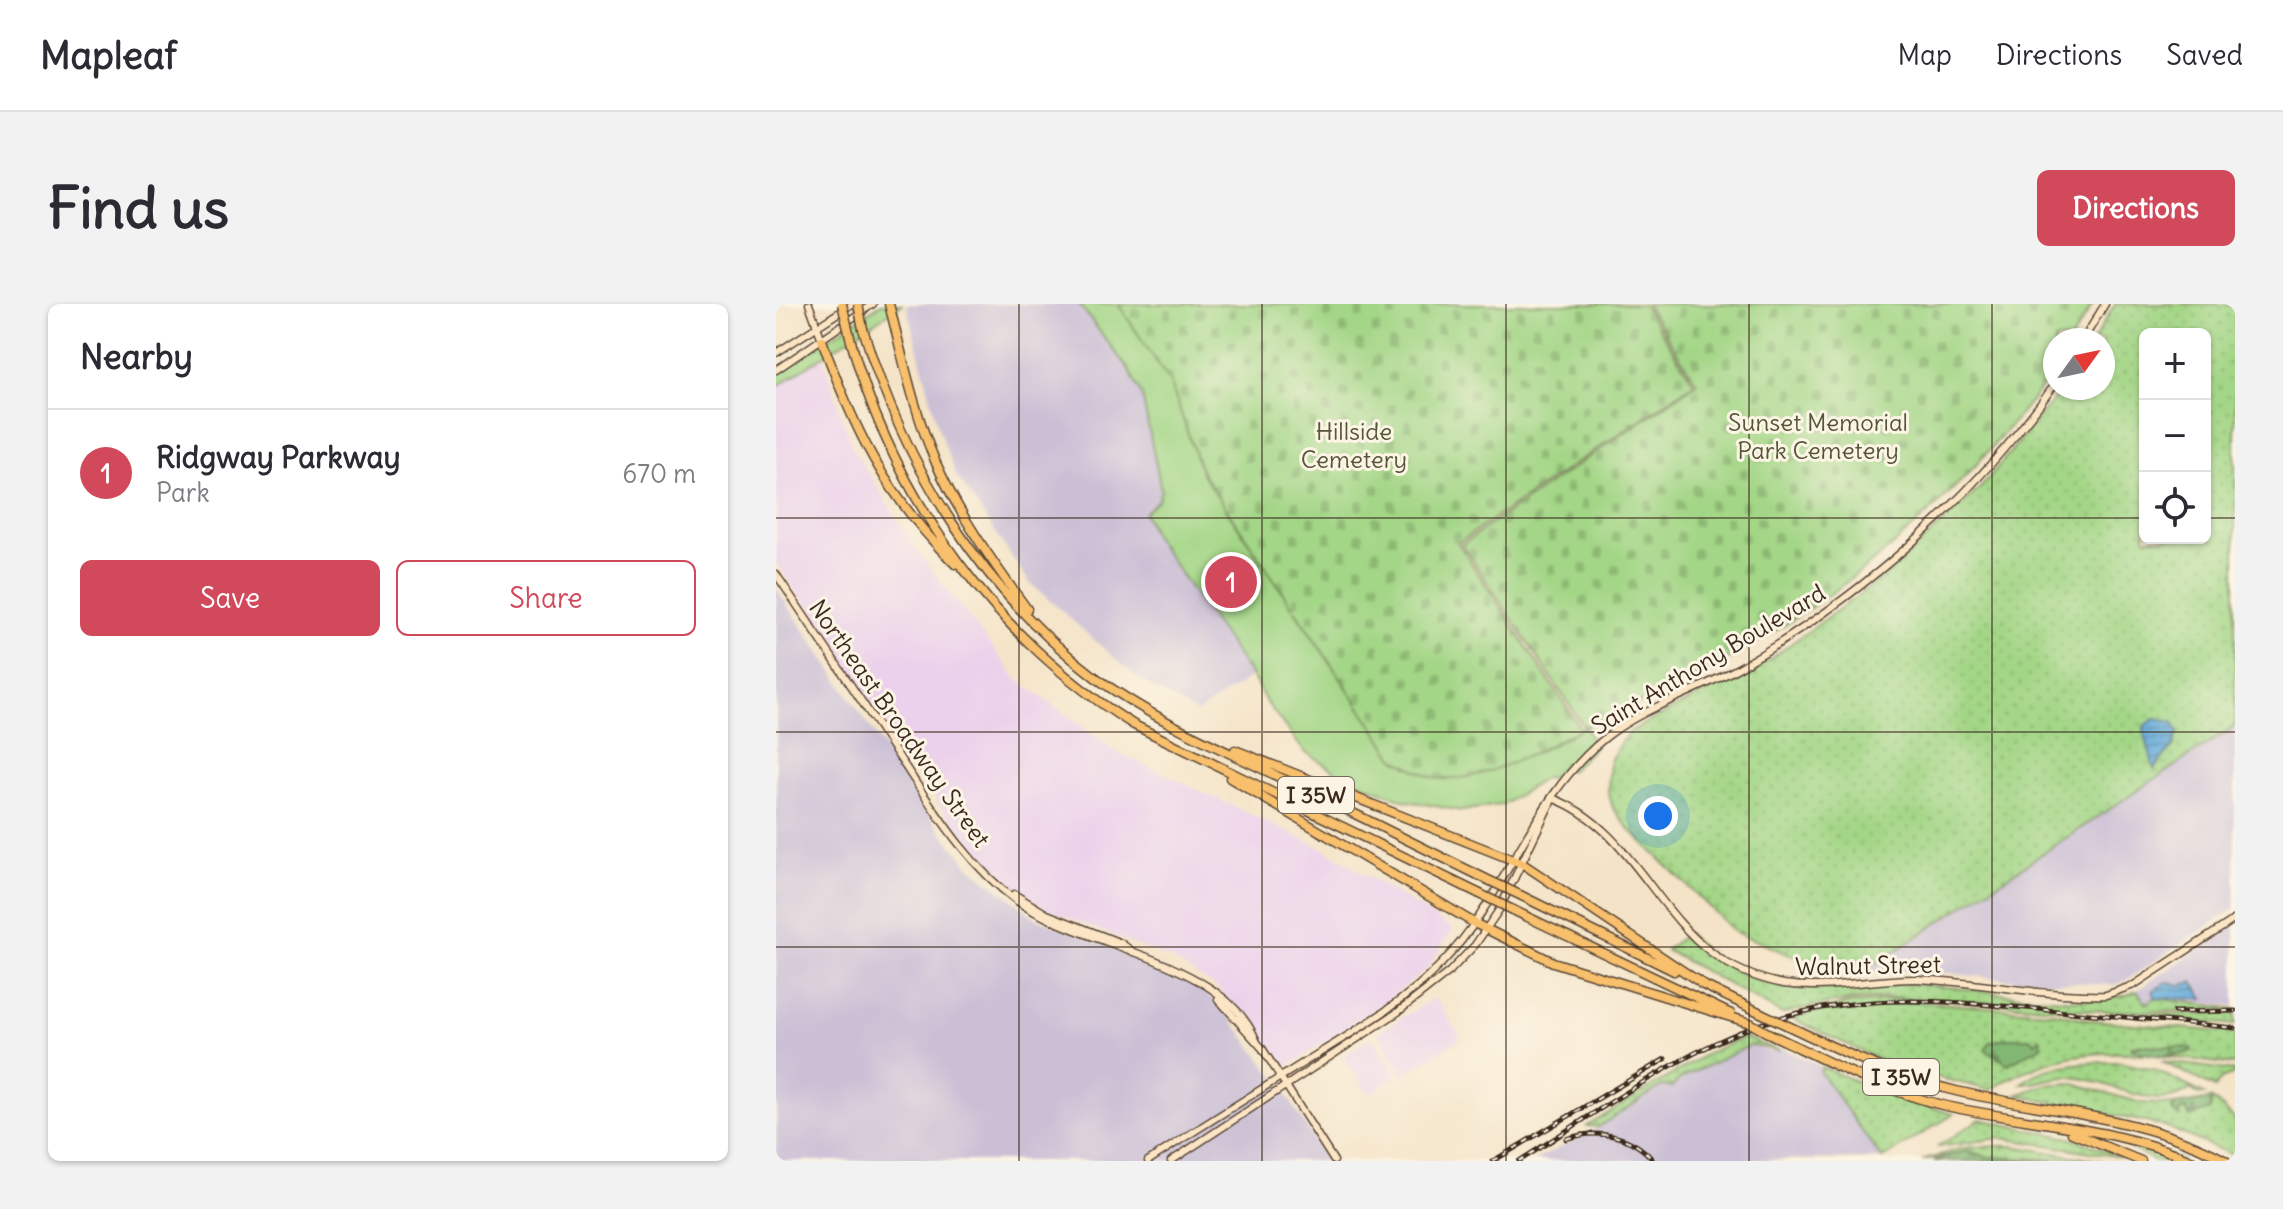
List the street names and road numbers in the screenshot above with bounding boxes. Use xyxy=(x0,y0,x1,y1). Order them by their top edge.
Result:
street label: Saint Anthony Boulevard xyxy=(1585,577,1831,741)
street label: Northeast Broadway Street xyxy=(803,593,997,853)
road number: I 35W xyxy=(1278,777,1354,813)
street label: Walnut Street xyxy=(1795,949,1941,981)
road number: I 35W xyxy=(1863,1059,1939,1095)

